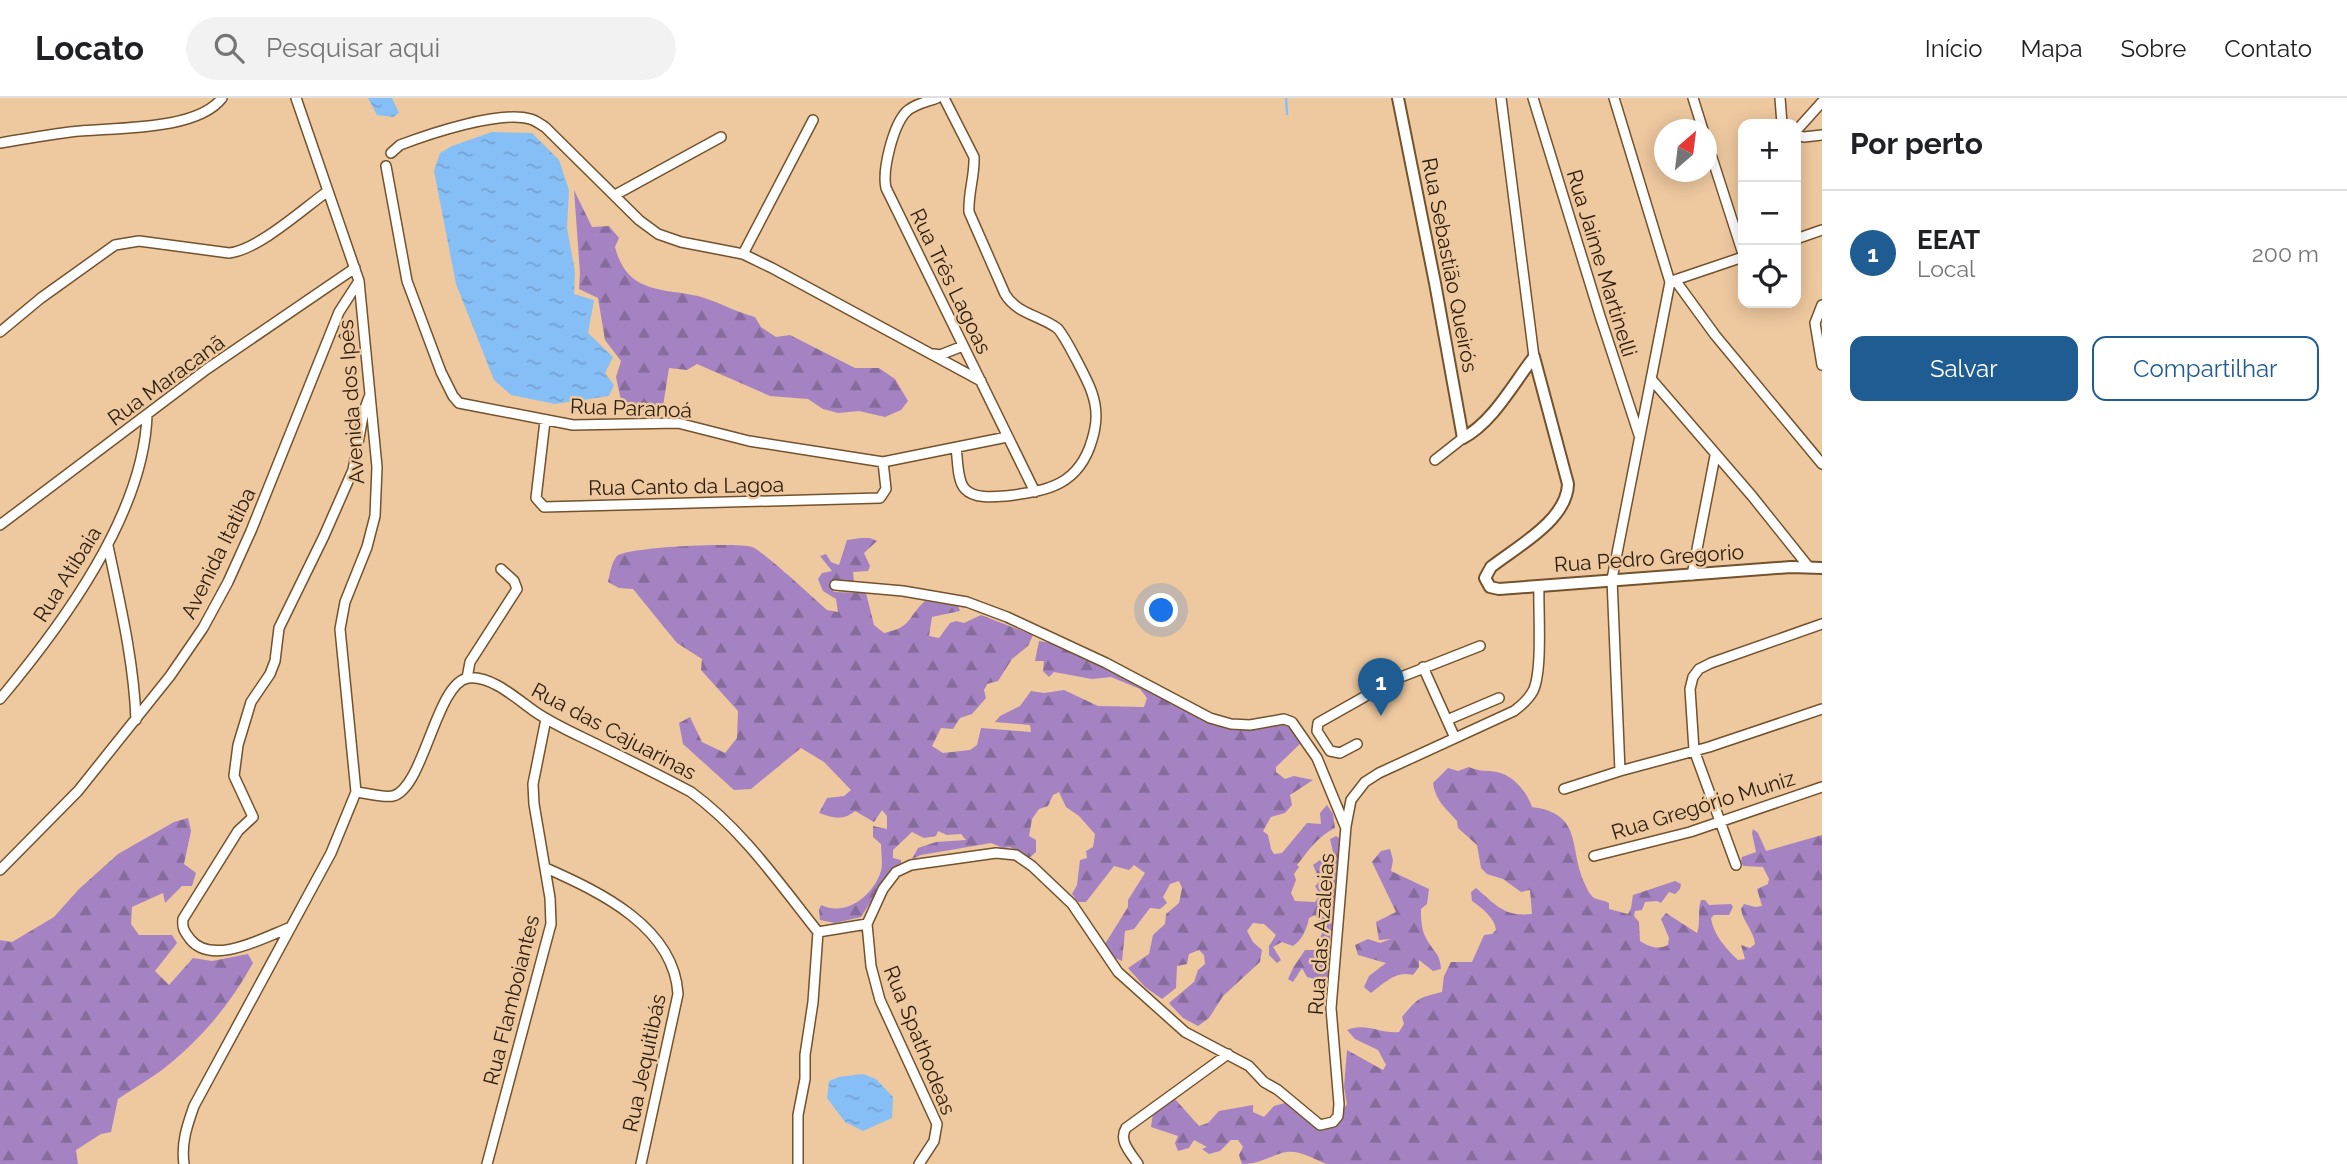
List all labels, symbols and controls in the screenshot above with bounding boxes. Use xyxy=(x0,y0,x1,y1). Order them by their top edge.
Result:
search box xyxy=(186,17,676,80)
text: Locato xyxy=(35,29,144,68)
icon: search xyxy=(210,29,248,67)
text: Pesquisar aqui xyxy=(266,33,440,63)
text: Início xyxy=(1925,34,1983,63)
text: Mapa xyxy=(2021,34,2082,63)
text: Sobre xyxy=(2120,34,2186,63)
text: Contato xyxy=(2224,34,2312,63)
north arrow xyxy=(1654,119,1717,182)
map controls xyxy=(1738,119,1801,308)
button: + xyxy=(1738,119,1801,182)
text: Por perto xyxy=(1850,126,1983,161)
street label: Rua Sebastião Queirós xyxy=(1417,156,1483,374)
street label: Rua Jaime Martinelli xyxy=(1562,166,1642,360)
button: − xyxy=(1738,182,1801,245)
street label: Rua Três Lagoas xyxy=(905,204,997,358)
text: EEAT xyxy=(1917,225,1980,255)
text: 1 xyxy=(1867,240,1879,267)
text: 200 m xyxy=(2252,240,2319,267)
button: locate xyxy=(1738,245,1801,308)
text: Local xyxy=(1917,255,1975,282)
street label: Avenida dos Ipês xyxy=(333,319,369,485)
street label: Rua Maracanã xyxy=(103,329,229,431)
button: Salvar xyxy=(1850,336,2078,401)
button: Compartilhar xyxy=(2092,336,2319,401)
street label: Rua Paranoá xyxy=(570,393,692,423)
street label: Rua Canto da Lagoa xyxy=(588,472,784,500)
street label: Avenida Itatiba xyxy=(175,483,261,623)
street label: Rua Atibaia xyxy=(28,522,106,626)
street label: Rua Pedro Gregorio xyxy=(1553,539,1745,577)
your location xyxy=(1144,593,1178,627)
pin: 1 xyxy=(1358,658,1404,716)
street label: Rua das Cajuarinas xyxy=(527,677,701,785)
street label: Rua Gregório Muniz xyxy=(1608,765,1798,845)
street label: Rua das Azaleias xyxy=(1303,852,1339,1016)
street label: Rua Flamboiantes xyxy=(478,912,544,1088)
street label: Rua Spathodeas xyxy=(879,962,961,1118)
street label: Rua Jequitibás xyxy=(617,992,671,1134)

